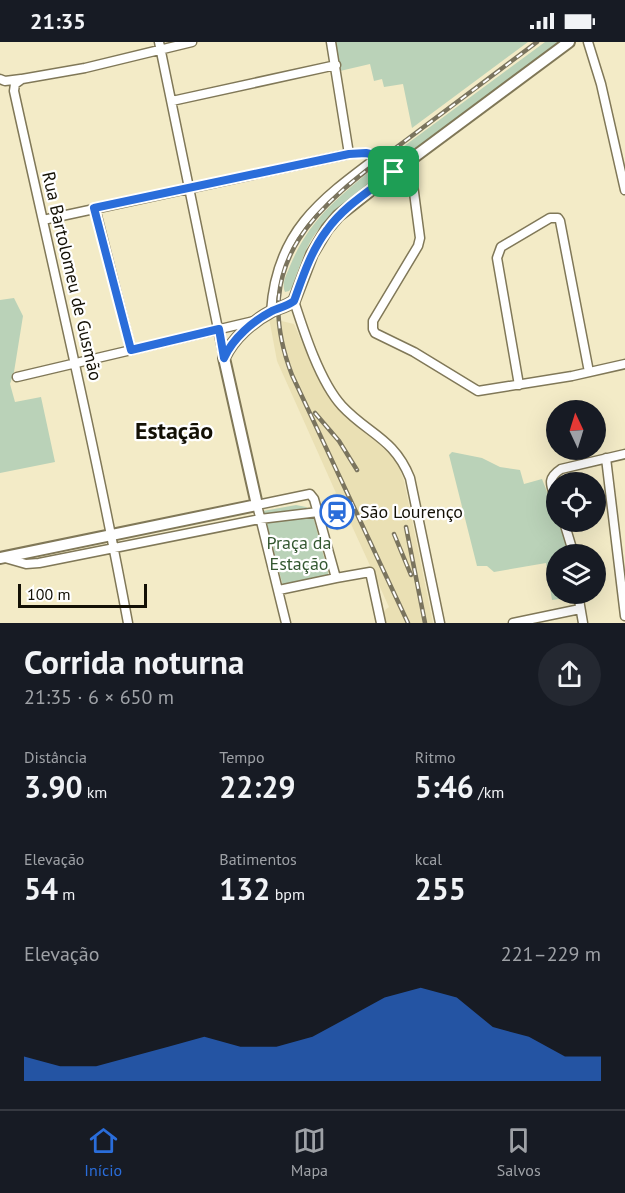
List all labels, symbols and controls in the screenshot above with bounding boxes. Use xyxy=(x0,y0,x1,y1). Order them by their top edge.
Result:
text: 21:35 xyxy=(30,7,86,35)
pin xyxy=(368,146,419,197)
icon: arrive xyxy=(377,155,410,188)
street label: Rua Bartolomeu de Gusmão xyxy=(37,169,108,383)
north arrow xyxy=(546,400,606,460)
map controls xyxy=(546,400,606,604)
district label: Estação xyxy=(135,415,213,446)
button: locate xyxy=(546,472,606,532)
station icon: São Lourenço xyxy=(319,494,355,530)
place label: São Lourenço xyxy=(360,500,463,523)
park label: Praça da Estação xyxy=(267,531,331,575)
button: layers xyxy=(546,544,606,604)
scale bar xyxy=(18,581,147,608)
text: 100 m xyxy=(27,584,70,604)
text: Corrida noturna xyxy=(24,640,244,683)
button: share xyxy=(538,643,601,706)
text: 21:35 · 6 × 650 m xyxy=(24,684,174,710)
text: Distância xyxy=(24,747,87,767)
text: Tempo xyxy=(219,747,265,767)
text: Ritmo xyxy=(415,747,455,767)
text: 3.90 xyxy=(24,767,82,806)
text: 22:29 xyxy=(219,767,295,806)
text: 5:46 xyxy=(415,767,474,806)
text: km xyxy=(82,782,107,802)
text: /km xyxy=(474,782,504,802)
text: Elevação xyxy=(24,849,84,869)
text: Batimentos xyxy=(219,849,297,869)
text: kcal xyxy=(415,849,442,869)
text: 54 xyxy=(24,869,58,908)
text: 132 xyxy=(219,869,270,908)
text: 255 xyxy=(415,869,466,908)
text: m xyxy=(58,884,75,904)
text: bpm xyxy=(270,884,305,904)
text: Elevação xyxy=(24,941,100,967)
text: 221–229 m xyxy=(501,941,601,967)
tab: Início xyxy=(84,1124,122,1180)
tab: Mapa xyxy=(291,1124,328,1180)
tab: Salvos xyxy=(497,1124,541,1180)

